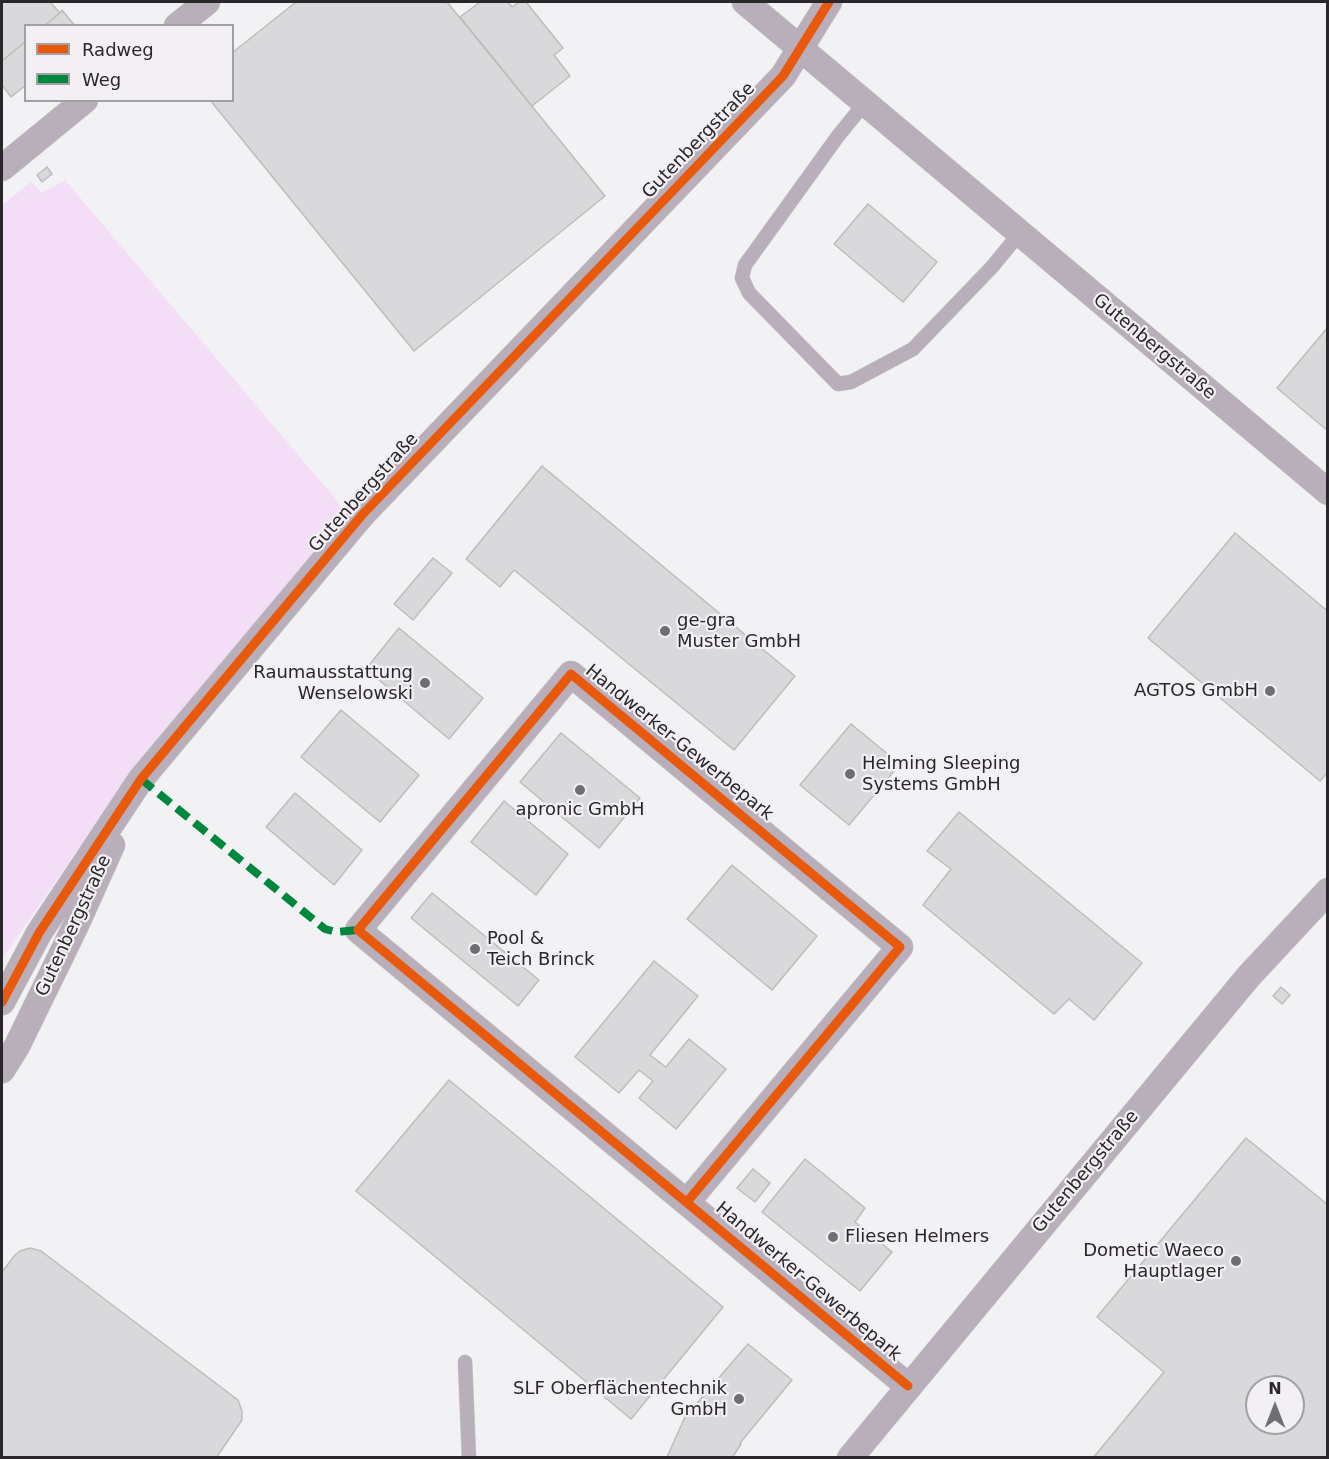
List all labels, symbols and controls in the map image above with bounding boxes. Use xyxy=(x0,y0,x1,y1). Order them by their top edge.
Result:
legend xyxy=(24,24,234,102)
text: Radweg xyxy=(82,39,154,60)
text: Weg xyxy=(82,69,121,90)
street label: Gutenbergstraße xyxy=(638,78,760,204)
street label: Gutenbergstraße xyxy=(1088,289,1220,405)
street label: Gutenbergstraße xyxy=(305,429,423,557)
place label: ge-gra Muster GmbH xyxy=(677,610,801,652)
marker: ge-gra Muster GmbH xyxy=(658,624,672,638)
street label: Handwerker-Gewerbepark xyxy=(581,660,777,826)
place label: Raumausstattung Wenselowski xyxy=(253,662,413,704)
marker: Raumausstattung Wenselowski xyxy=(418,676,432,690)
place label: AGTOS GmbH xyxy=(1134,680,1258,702)
marker: AGTOS GmbH xyxy=(1263,684,1277,698)
place label: Helming Sleeping Systems GmbH xyxy=(862,753,1021,795)
marker: Helming Sleeping Systems GmbH xyxy=(843,767,857,781)
marker: apronic GmbH xyxy=(573,783,587,797)
place label: apronic GmbH xyxy=(516,799,644,821)
street label: Gutenbergstraße xyxy=(32,852,116,1000)
place label: Pool & Teich Brinck xyxy=(487,928,595,970)
marker: Pool & Teich Brinck xyxy=(468,942,482,956)
street label: Gutenbergstraße xyxy=(1028,1106,1144,1238)
street label: Handwerker-Gewerbepark xyxy=(711,1198,905,1366)
place label: Fliesen Helmers xyxy=(845,1226,989,1248)
marker: Fliesen Helmers xyxy=(826,1230,840,1244)
place label: Dometic Waeco Hauptlager xyxy=(1083,1240,1224,1282)
marker: Dometic Waeco Hauptlager xyxy=(1229,1254,1243,1268)
north arrow xyxy=(1245,1375,1305,1435)
place label: SLF Oberflächentechnik GmbH xyxy=(513,1378,727,1420)
text: N xyxy=(1268,1379,1282,1398)
marker: SLF Oberflächentechnik GmbH xyxy=(732,1392,746,1406)

